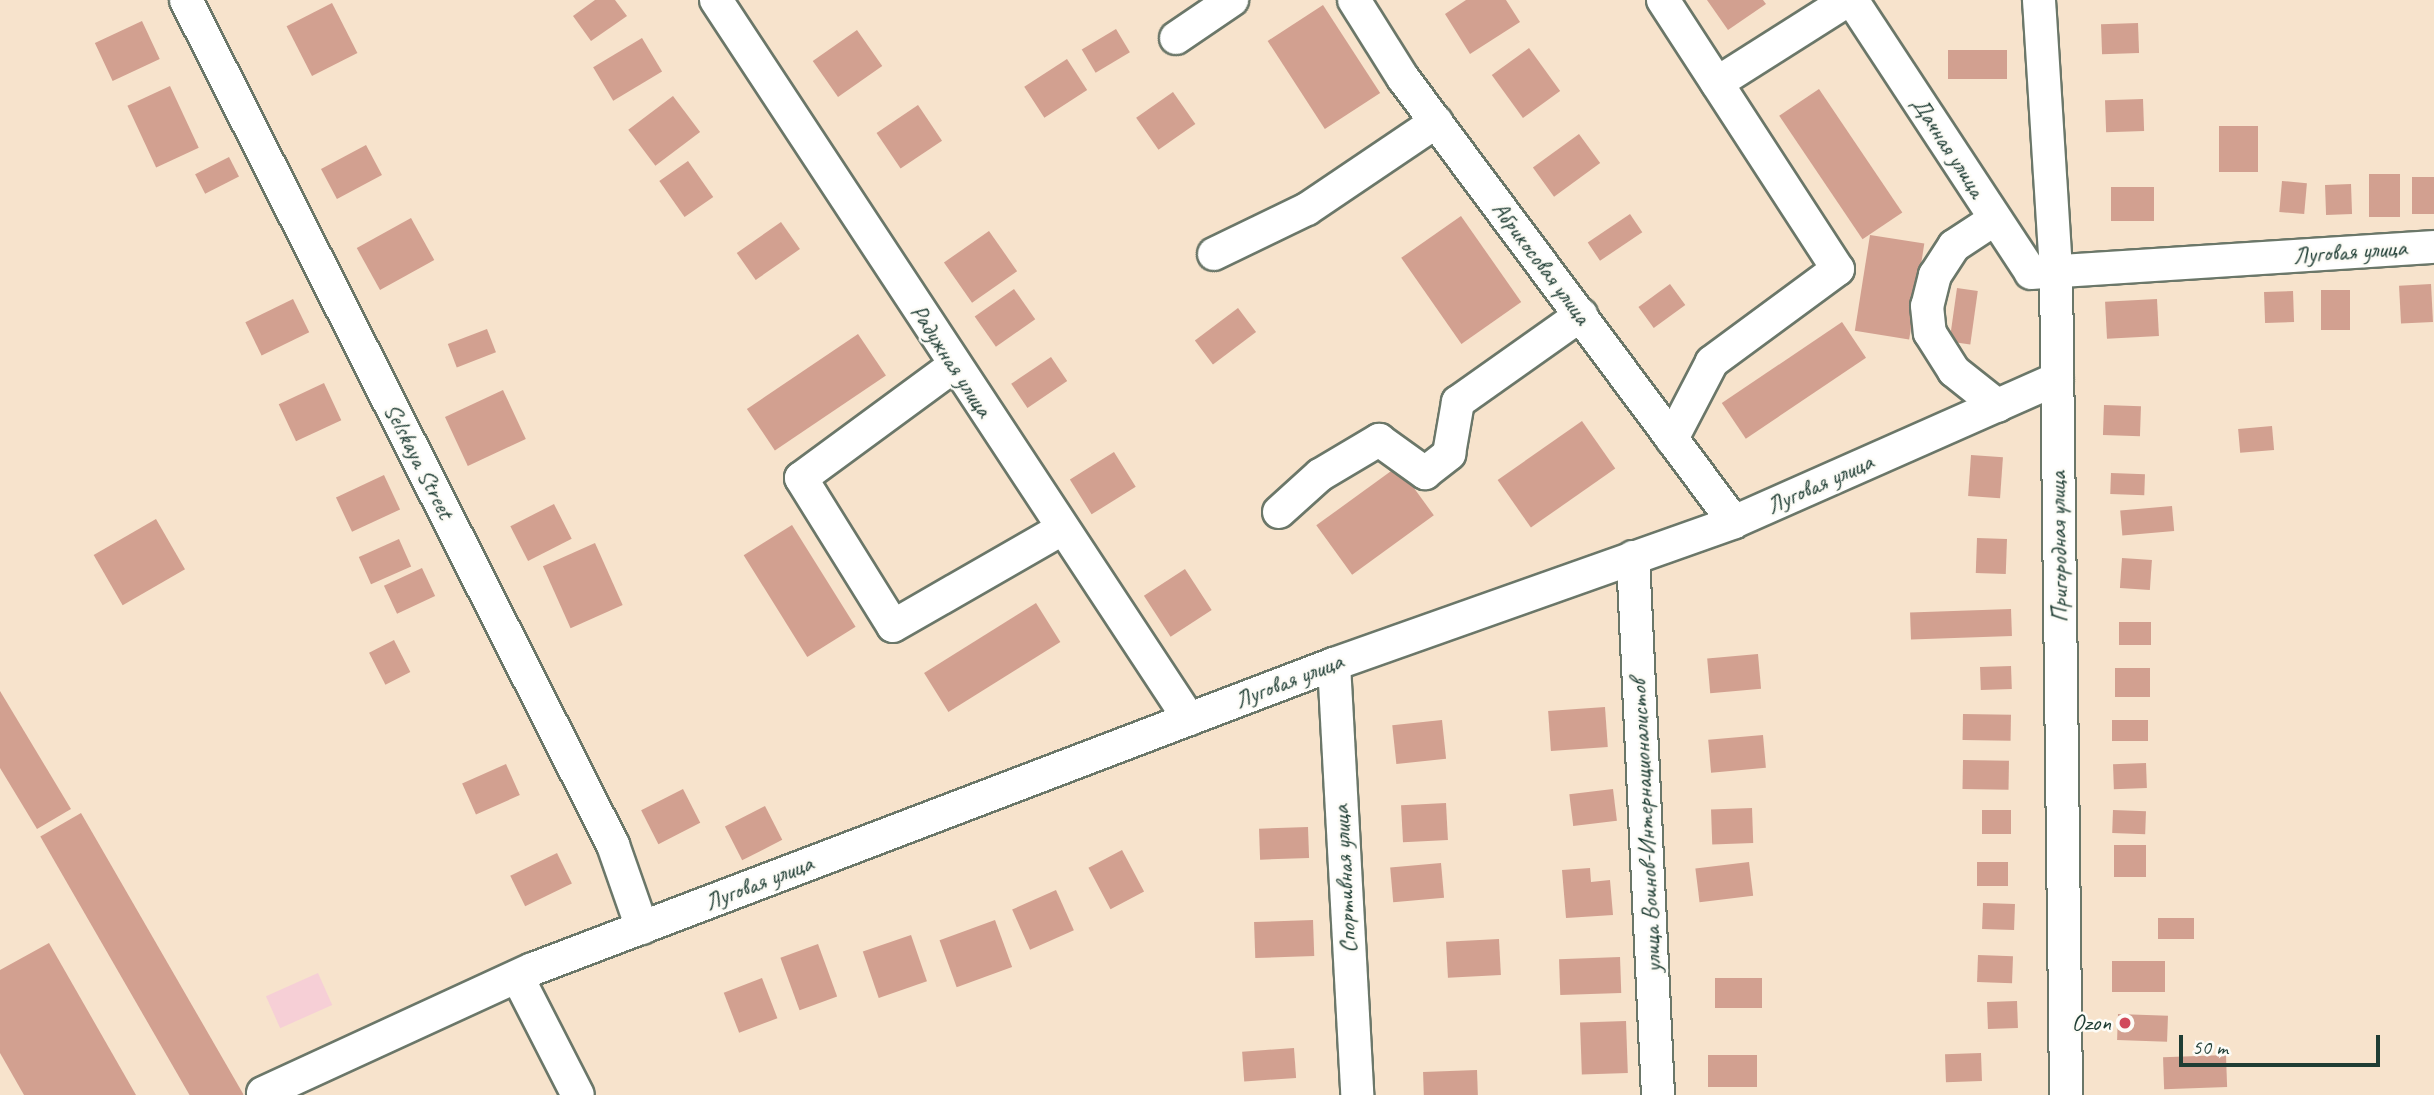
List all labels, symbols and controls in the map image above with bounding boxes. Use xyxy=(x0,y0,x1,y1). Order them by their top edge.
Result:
street label: Дачная улица xyxy=(1905,91,1991,203)
street label: Абрикосовая улица xyxy=(1485,195,1597,331)
street label: Луговая улица xyxy=(2291,234,2409,270)
street label: Радужная улица xyxy=(904,299,998,423)
street label: Selskaya Street xyxy=(378,398,460,524)
street label: Луговая улица xyxy=(1761,447,1879,521)
street label: Пригородная улица xyxy=(2043,470,2075,624)
street label: Луговая улица xyxy=(1230,647,1348,715)
street label: улица Воинов-Интернационалистов xyxy=(1624,679,1668,973)
street label: Спортивная улица xyxy=(1327,803,1363,955)
street label: Луговая улица xyxy=(700,849,818,917)
place label: Ozon xyxy=(2072,1009,2111,1037)
marker: Ozon xyxy=(2117,1015,2133,1031)
scale bar xyxy=(2182,1021,2383,1066)
text: 50 m xyxy=(2192,1034,2228,1060)

